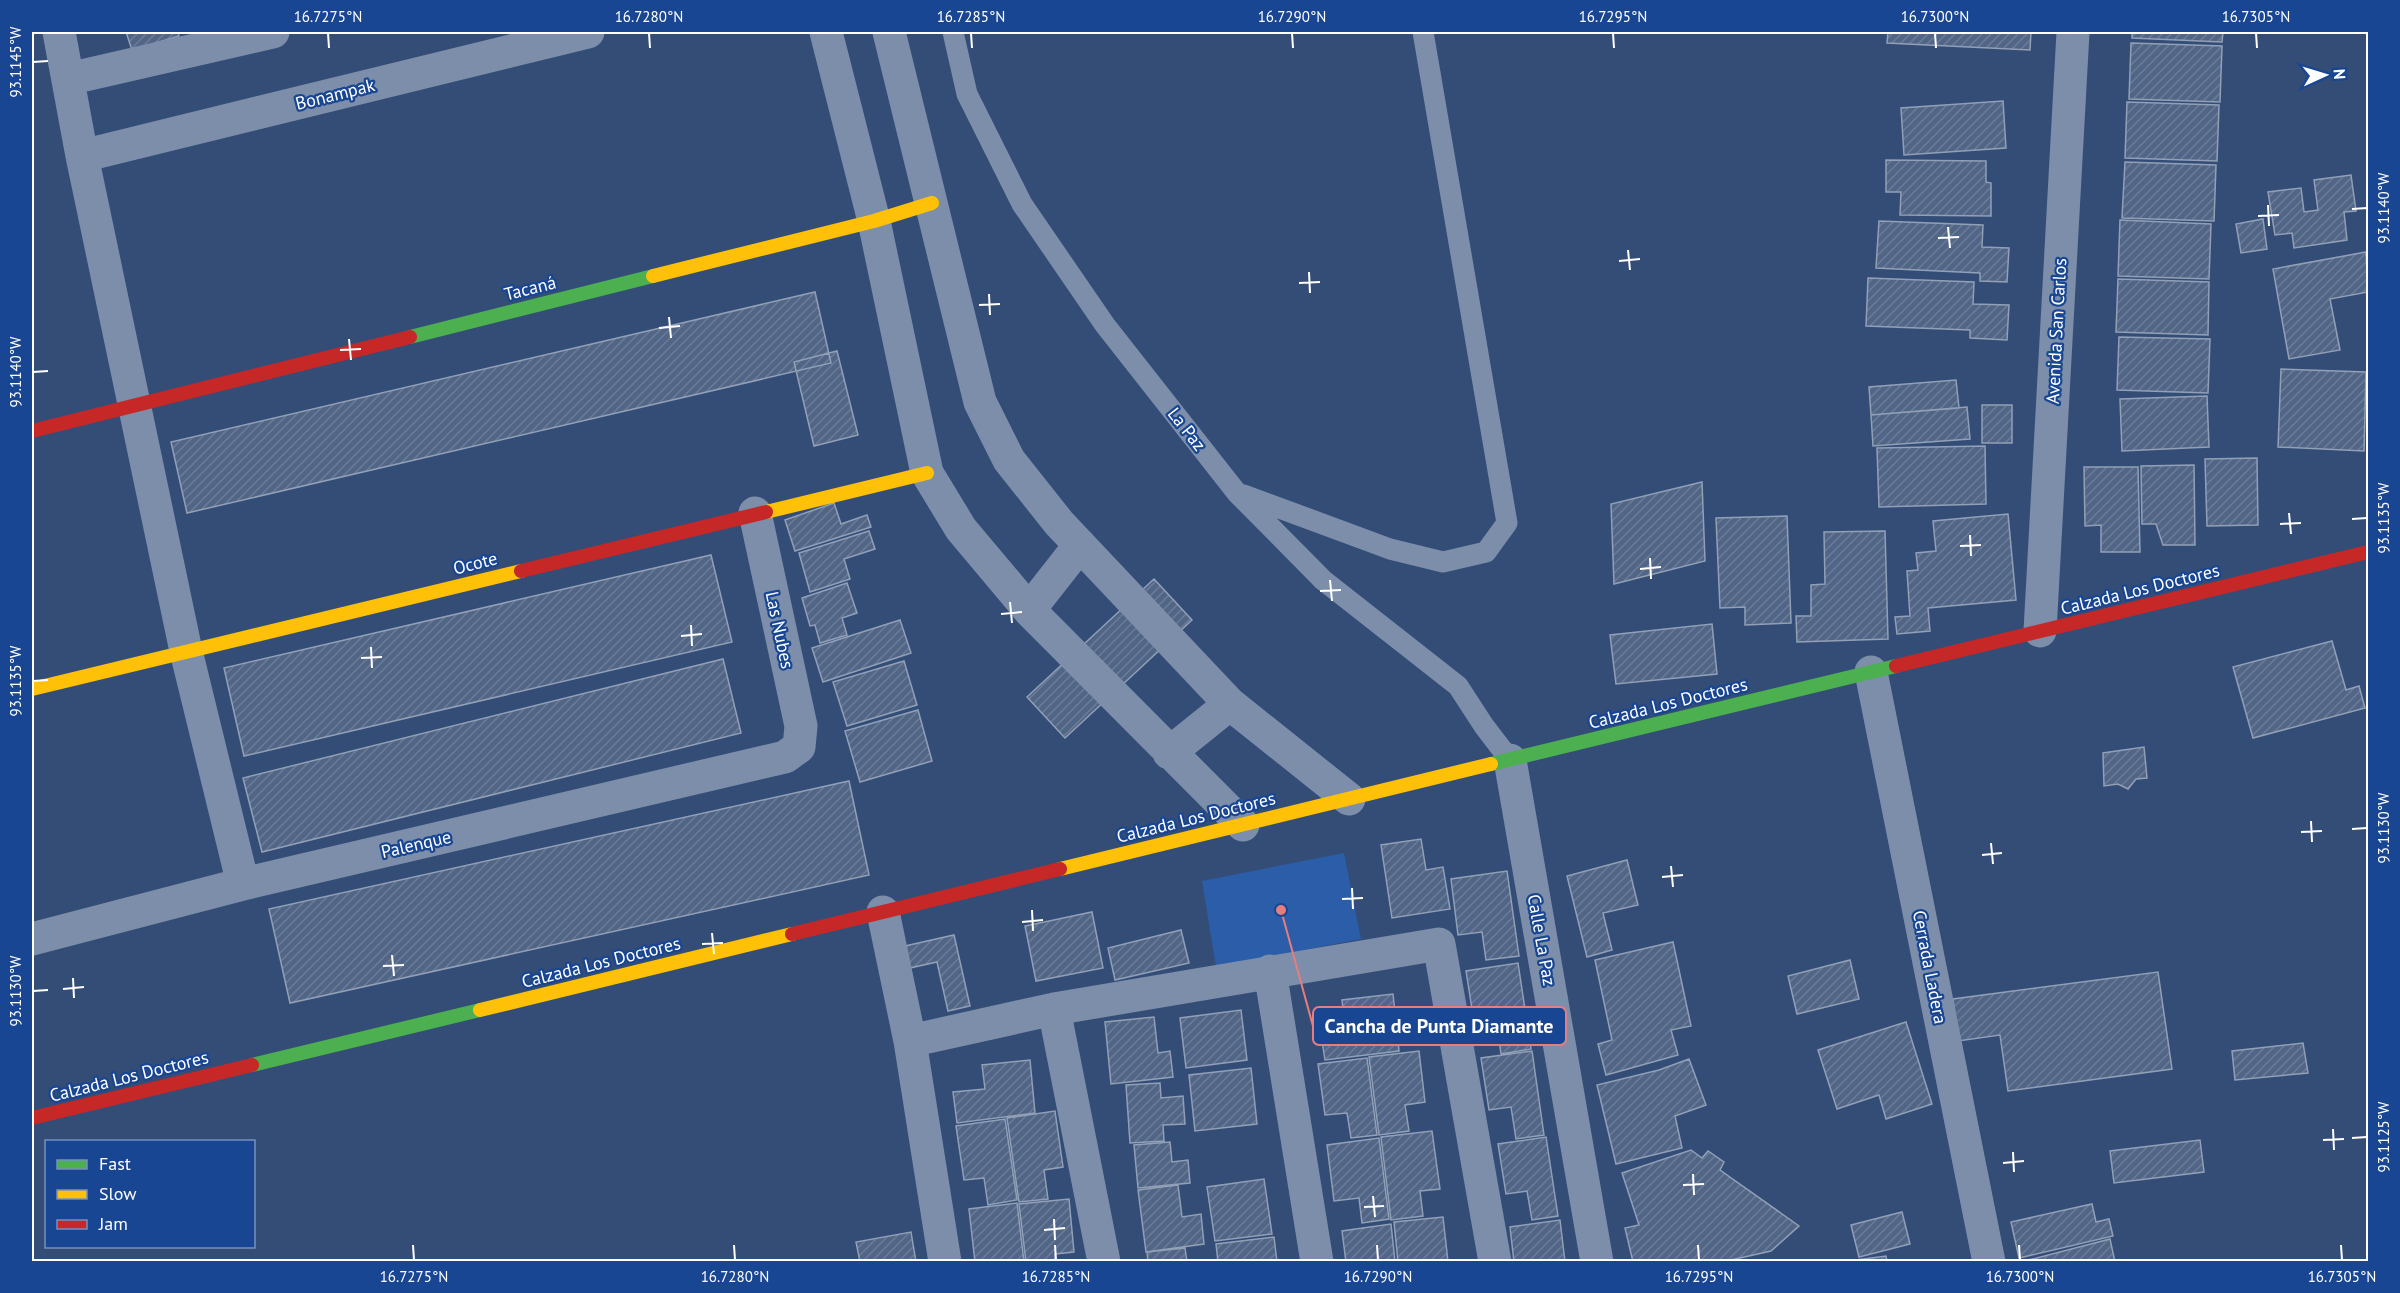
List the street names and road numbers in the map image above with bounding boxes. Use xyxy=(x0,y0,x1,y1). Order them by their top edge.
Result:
street label: Bonampak xyxy=(293,73,377,115)
street label: Avenida San Carlos xyxy=(2041,257,2071,405)
street label: Tacaná xyxy=(502,270,558,306)
street label: La Paz xyxy=(1163,403,1211,455)
street label: Ocote xyxy=(451,546,499,580)
street label: Calzada Los Doctores xyxy=(2058,558,2222,620)
street label: Las Nubes xyxy=(761,589,799,671)
street label: Calzada Los Doctores xyxy=(1586,672,1750,734)
street label: Calzada Los Doctores xyxy=(1114,786,1278,848)
street label: Palenque xyxy=(379,825,453,863)
street label: Calle La Paz xyxy=(1523,892,1561,988)
street label: Cerrada Ladera xyxy=(1908,908,1952,1026)
street label: Calzada Los Doctores xyxy=(519,931,683,993)
street label: Calzada Los Doctores xyxy=(47,1045,211,1107)

